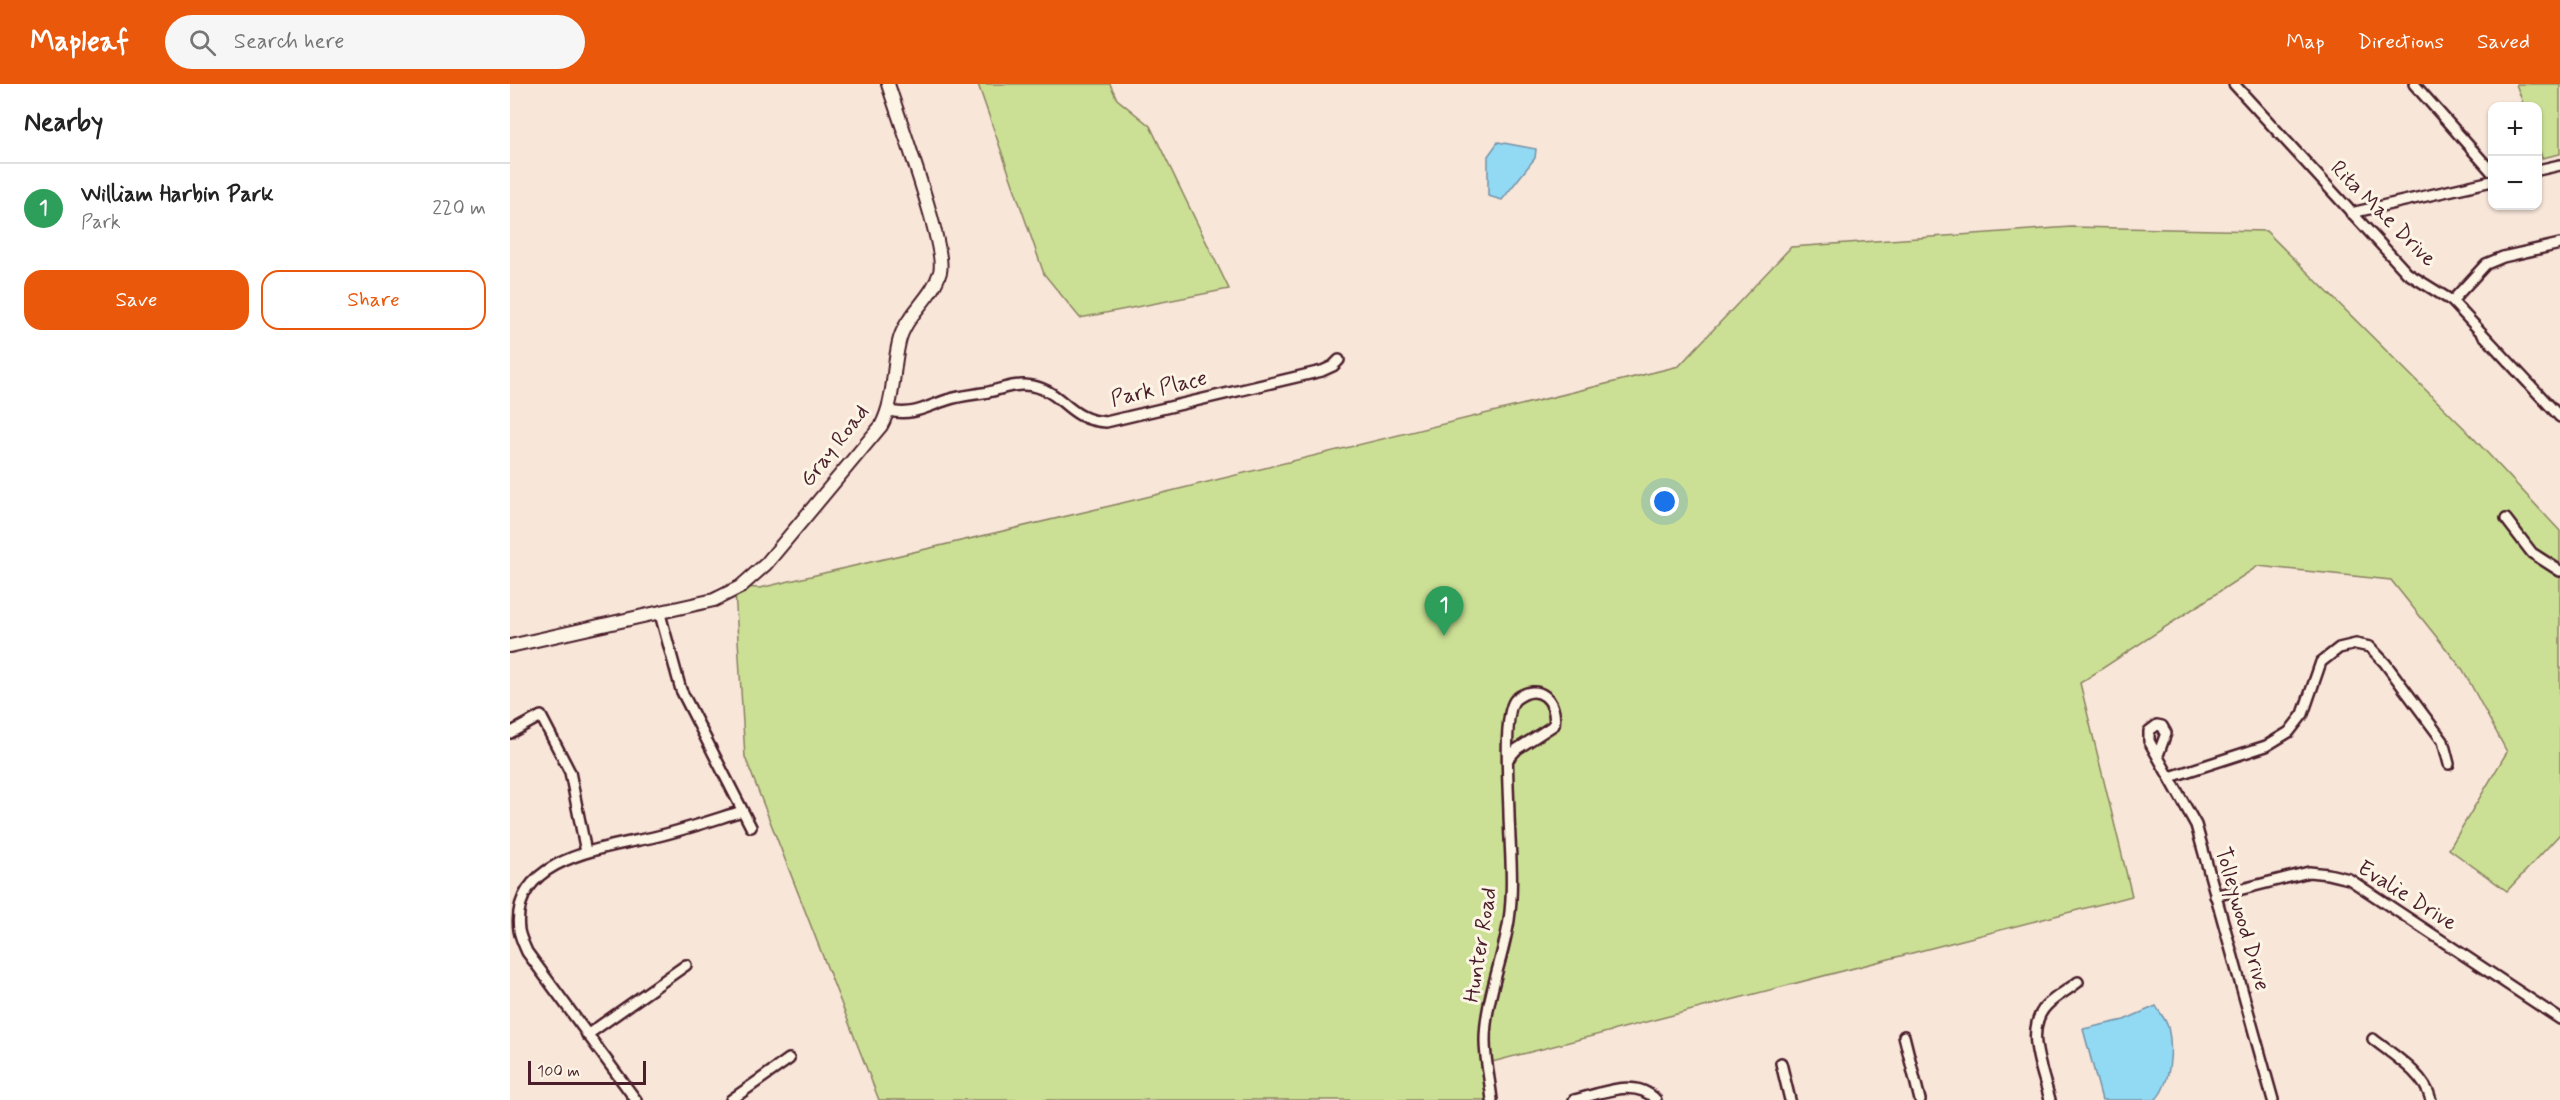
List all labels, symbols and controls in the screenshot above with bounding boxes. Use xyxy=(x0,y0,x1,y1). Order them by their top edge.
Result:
search box xyxy=(165,15,585,69)
text: Mapleaf xyxy=(30,24,129,61)
icon: search xyxy=(186,26,219,59)
text: Search here xyxy=(234,28,344,56)
text: Map xyxy=(2286,28,2325,56)
text: Directions xyxy=(2358,28,2444,56)
text: Saved xyxy=(2477,28,2530,56)
map controls xyxy=(2488,102,2542,210)
button: + xyxy=(2488,102,2542,156)
text: Nearby xyxy=(24,106,103,140)
street label: Rita Mae Drive xyxy=(2324,155,2442,273)
button: − xyxy=(2488,156,2542,210)
text: William Harbin Park xyxy=(81,181,274,209)
text: 1 xyxy=(39,195,48,222)
text: 220 m xyxy=(432,195,486,222)
text: Park xyxy=(81,209,121,236)
button: Save xyxy=(24,270,249,330)
button: Share xyxy=(261,270,486,330)
street label: Park Place xyxy=(1108,364,1210,414)
street label: Gray Road xyxy=(794,399,876,493)
your location xyxy=(1650,487,1679,516)
pin: 1 xyxy=(1424,586,1464,636)
street label: Tolleywood Drive xyxy=(2208,844,2276,994)
street label: Evalie Drive xyxy=(2352,854,2462,938)
street label: Hunter Road xyxy=(1458,885,1504,1005)
scale bar xyxy=(528,1058,646,1086)
text: 100 m xyxy=(537,1061,580,1082)

